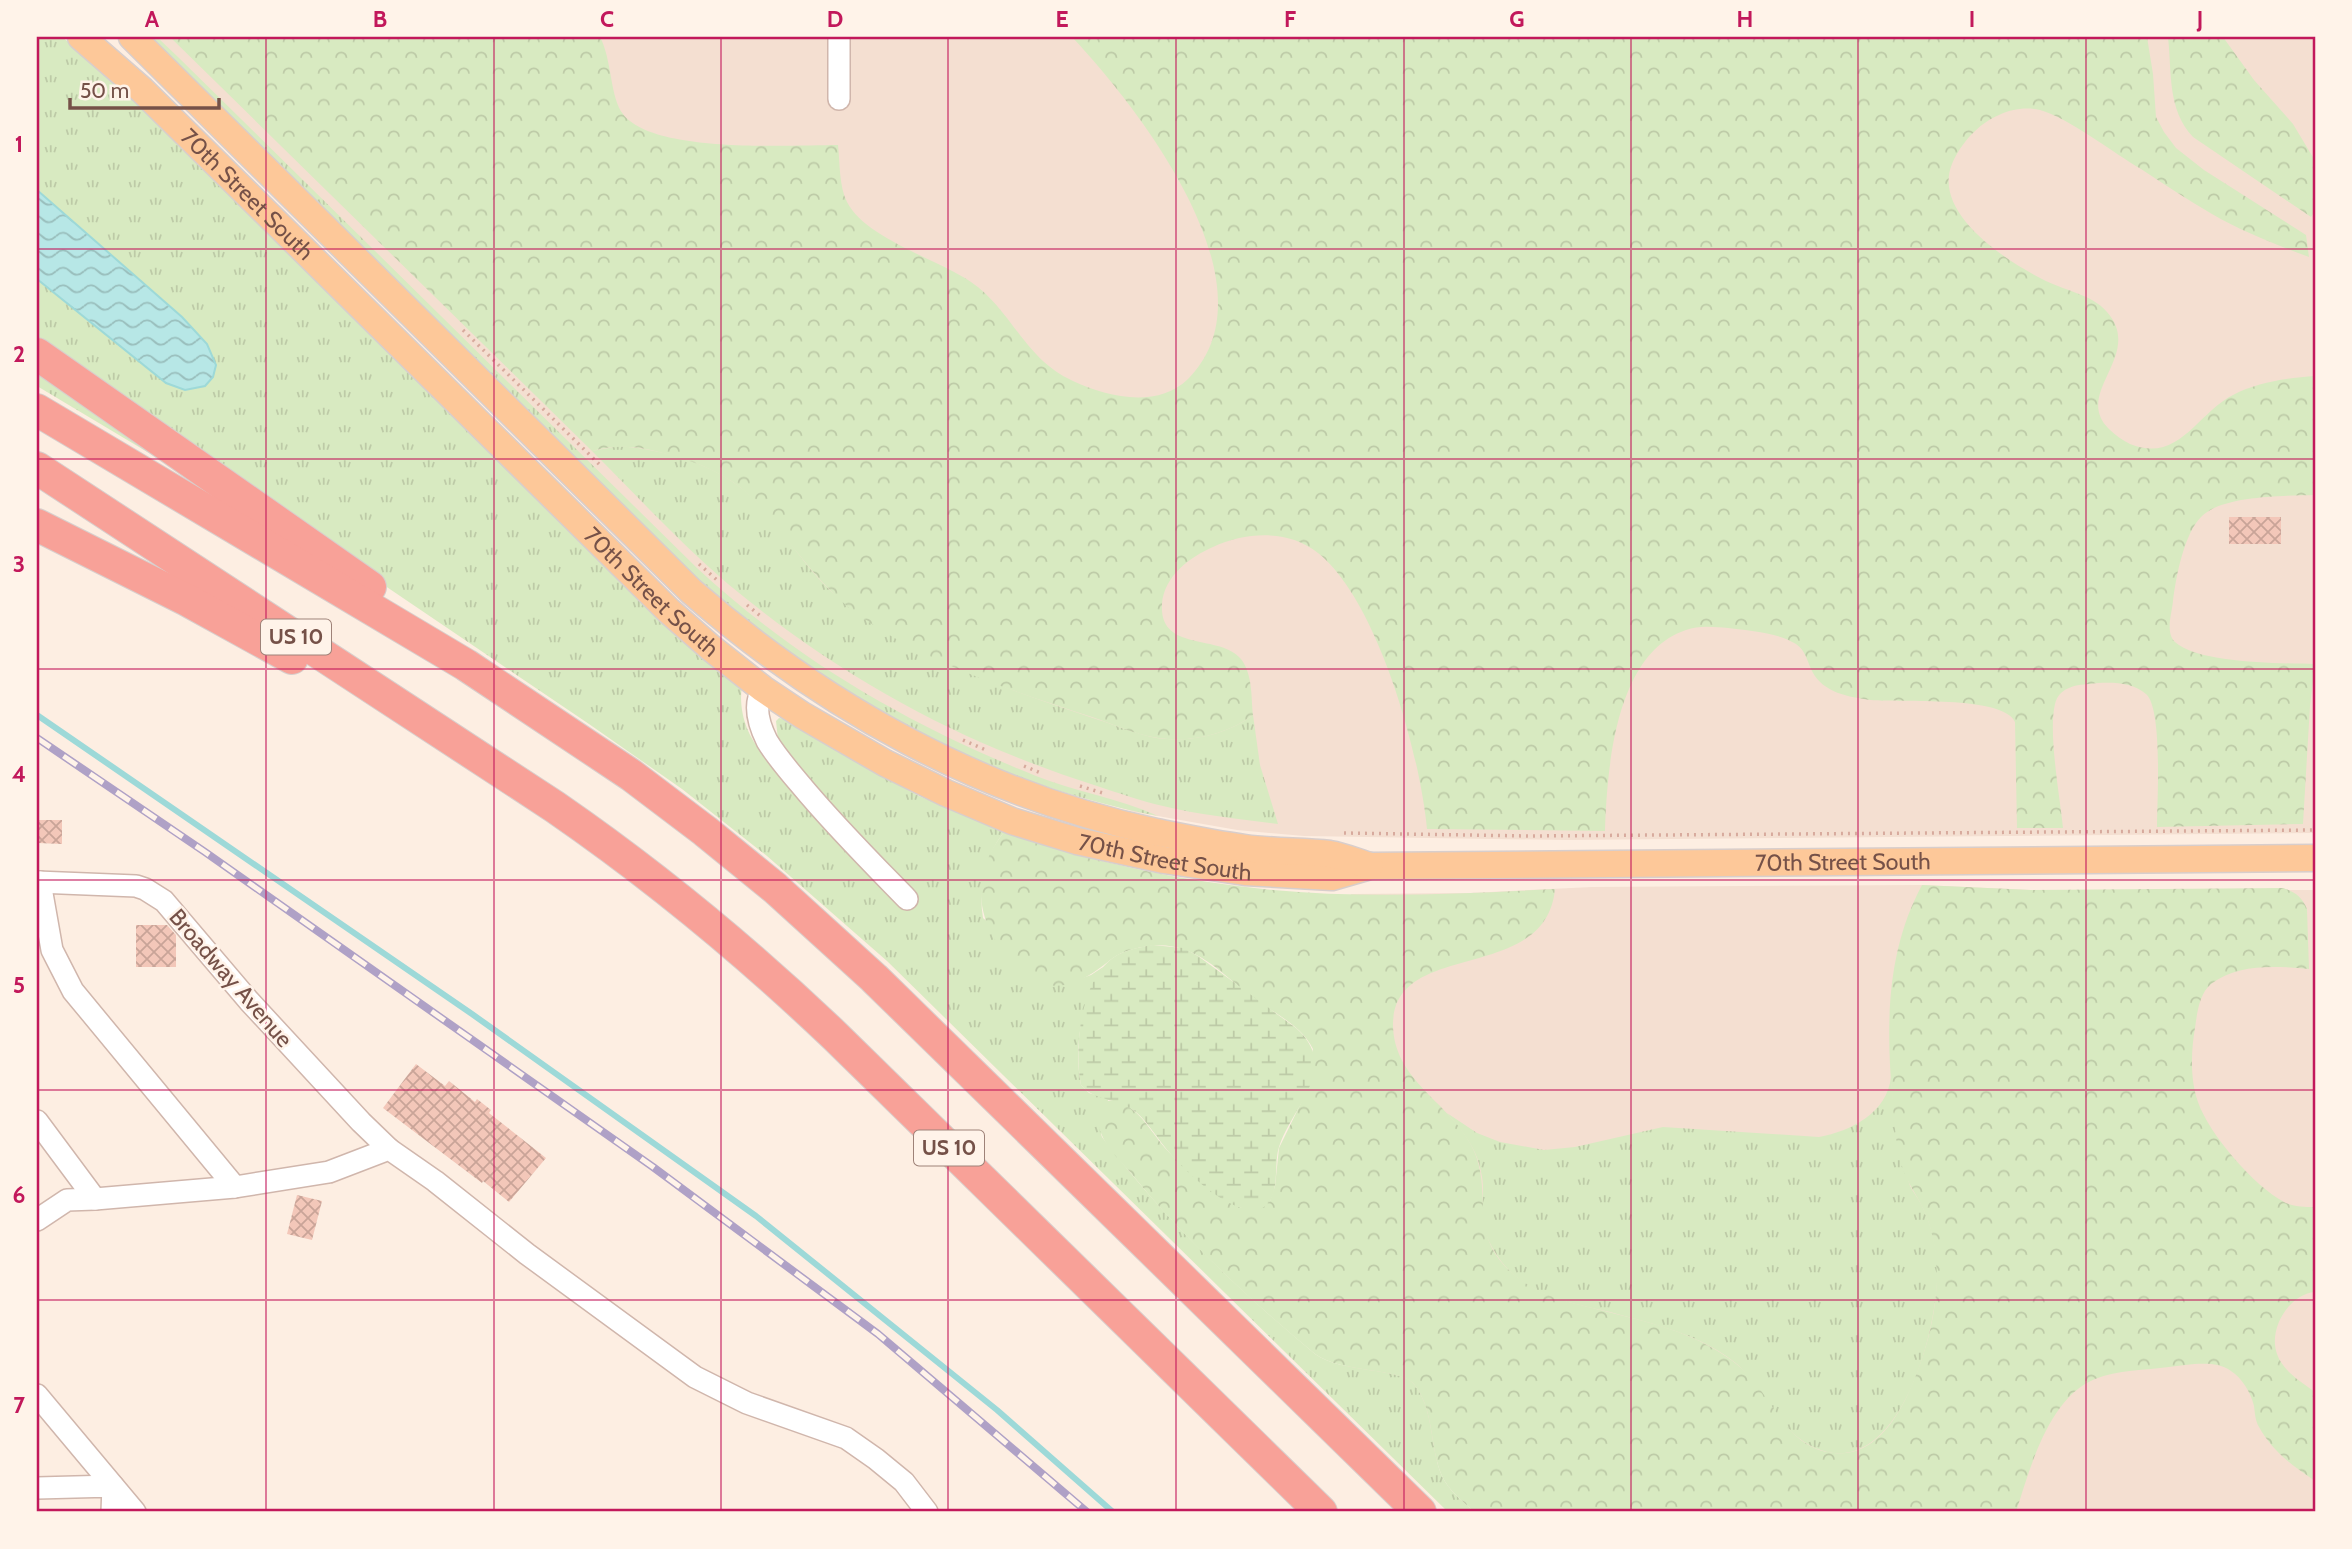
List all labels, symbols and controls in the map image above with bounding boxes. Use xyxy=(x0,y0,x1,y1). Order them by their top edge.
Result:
text: A xyxy=(145,5,160,33)
text: B xyxy=(373,5,387,33)
text: C xyxy=(600,5,614,33)
text: D xyxy=(827,5,843,33)
text: E xyxy=(1055,5,1069,33)
text: F xyxy=(1284,5,1296,33)
text: G xyxy=(1509,5,1525,33)
text: H xyxy=(1737,5,1753,33)
text: I xyxy=(1969,5,1975,33)
text: J xyxy=(2196,5,2203,33)
scale bar xyxy=(70,66,219,110)
text: 50 m xyxy=(80,78,129,103)
street label: 70th Street South xyxy=(175,122,320,266)
text: 1 xyxy=(15,130,23,158)
text: 2 xyxy=(13,340,25,368)
street label: 70th Street South xyxy=(578,521,725,662)
text: 3 xyxy=(13,550,25,578)
road number: US 10 xyxy=(261,620,331,654)
text: 4 xyxy=(12,760,26,788)
street label: 70th Street South xyxy=(1076,828,1252,886)
street label: 70th Street South xyxy=(1755,847,1931,877)
street label: Broadway Avenue xyxy=(163,903,299,1053)
text: 5 xyxy=(13,971,25,999)
road number: US 10 xyxy=(914,1130,984,1166)
text: 6 xyxy=(13,1181,25,1209)
text: 7 xyxy=(13,1391,25,1419)

